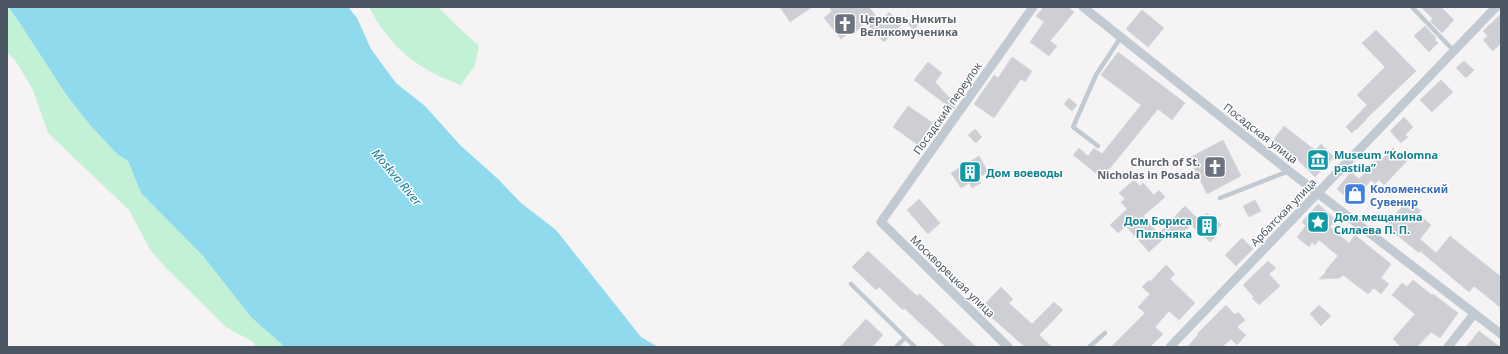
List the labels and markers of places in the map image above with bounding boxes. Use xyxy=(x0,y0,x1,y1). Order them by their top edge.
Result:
church icon: Церковь Никиты Великомученика xyxy=(832,11,858,37)
place label: Церковь Никиты Великомученика xyxy=(860,11,958,39)
museum icon: Museum “Kolomna pastila” xyxy=(1305,147,1331,173)
place label: Museum “Kolomna pastila” xyxy=(1334,147,1438,175)
place label: Church of St. Nicholas in Posada xyxy=(1097,154,1200,182)
church icon: Church of St. Nicholas in Posada xyxy=(1202,154,1228,180)
building icon: Дом воеводы xyxy=(957,159,983,185)
place label: Дом воеводы xyxy=(986,165,1063,180)
shop icon: Коломенский Сувенир xyxy=(1342,181,1368,207)
place label: Коломенский Сувенир xyxy=(1370,181,1448,209)
place icon: Дом мещанина Силаева П. П. xyxy=(1305,209,1331,235)
place label: Дом мещанина Силаева П. П. xyxy=(1334,209,1423,237)
place label: Дом Бориса Пильняка xyxy=(1124,213,1192,241)
building icon: Дом Бориса Пильняка xyxy=(1194,213,1220,239)

